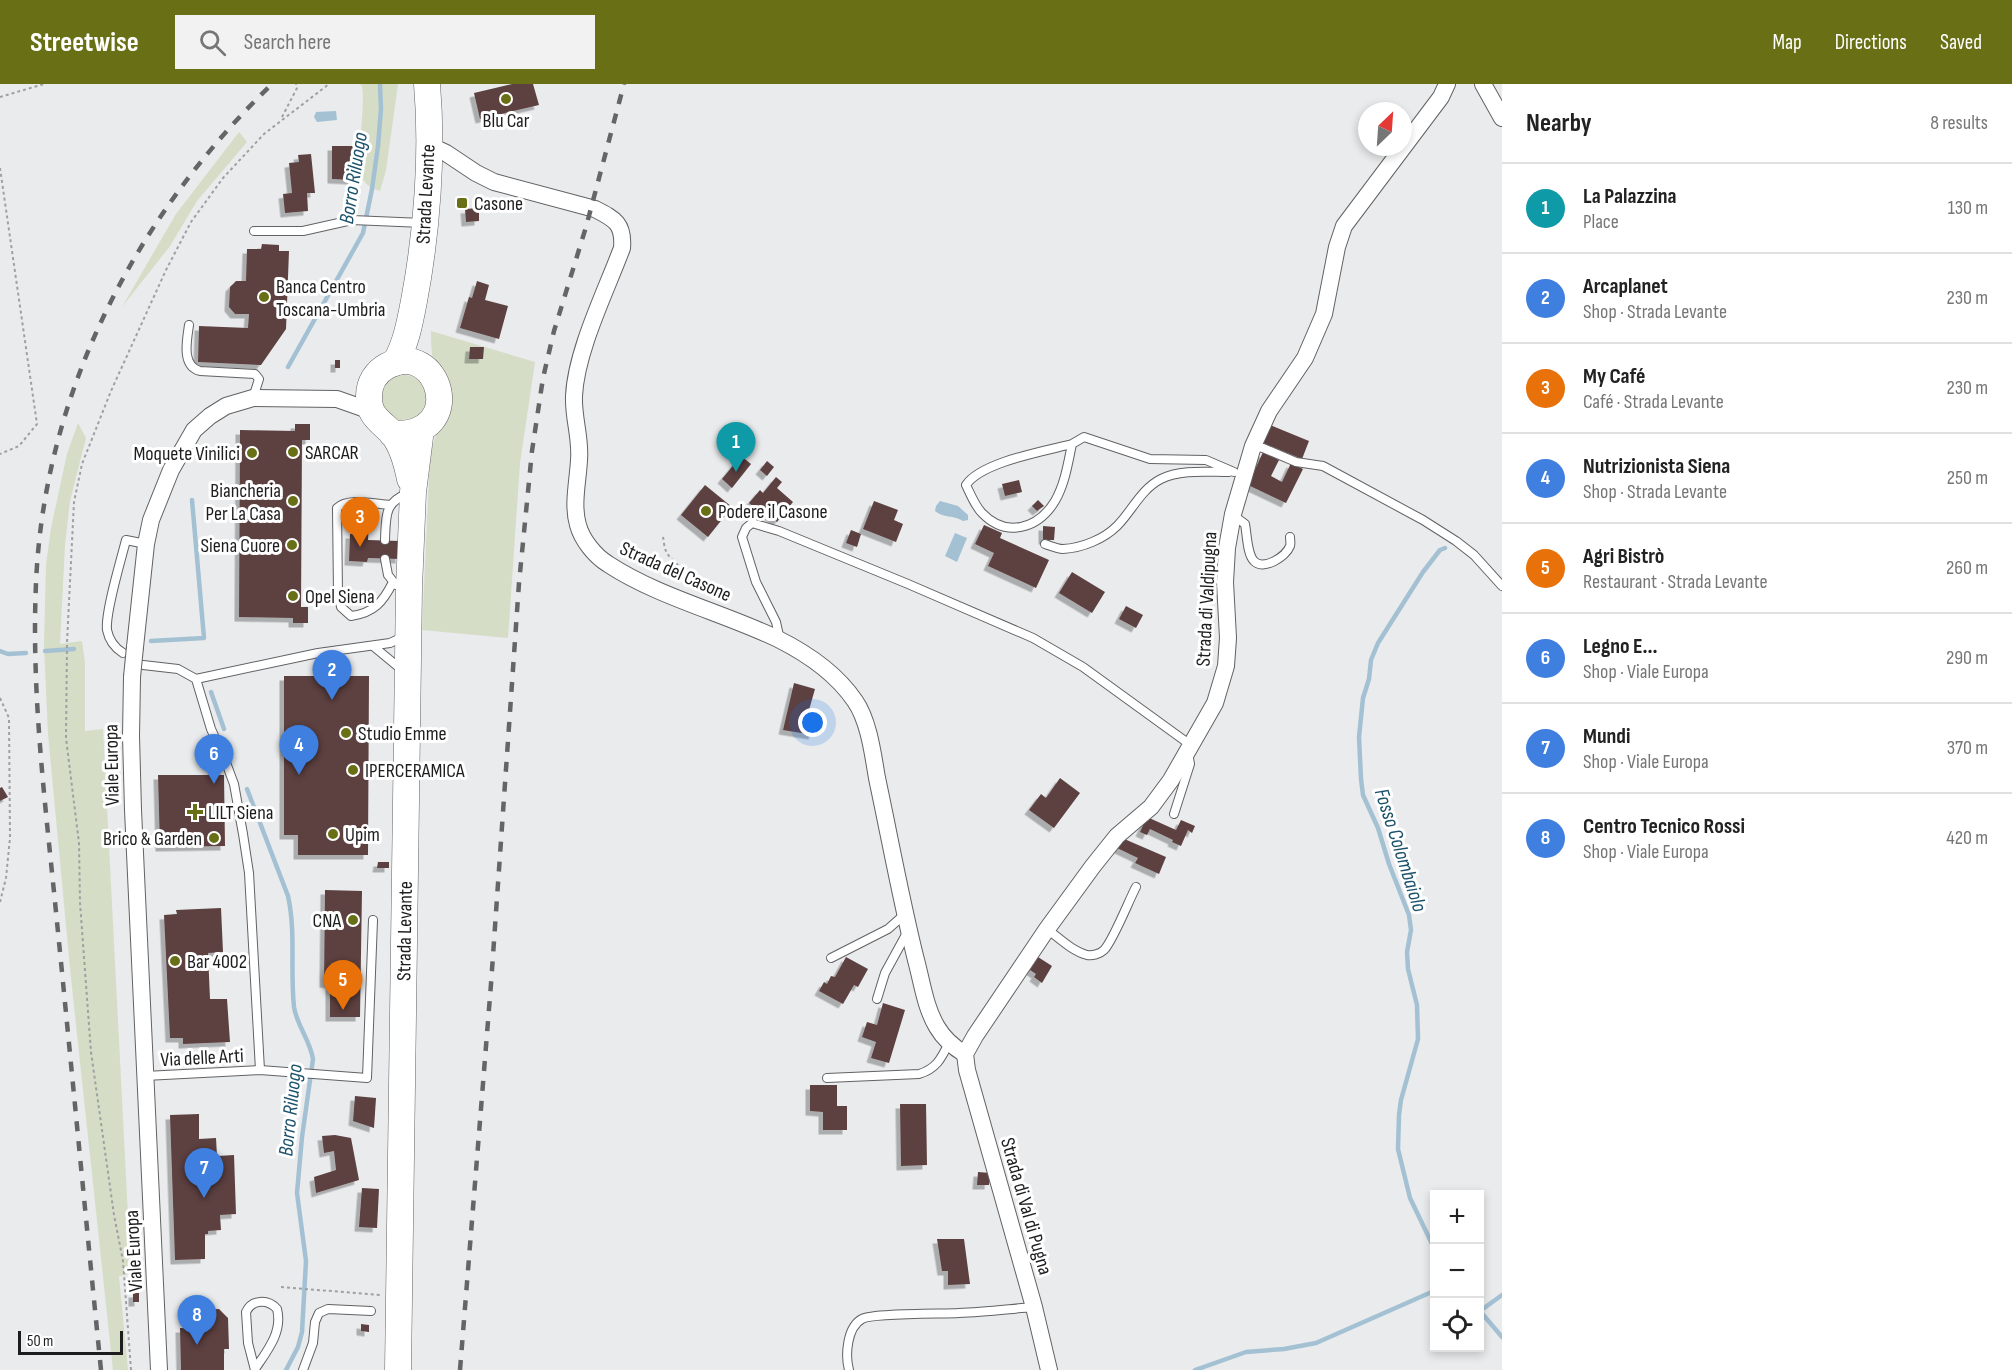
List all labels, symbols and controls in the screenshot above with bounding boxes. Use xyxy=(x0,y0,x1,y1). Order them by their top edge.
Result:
search box xyxy=(175,15,595,69)
text: Streetwise xyxy=(30,26,139,59)
icon: search xyxy=(196,26,229,59)
text: Search here xyxy=(244,29,331,56)
text: Map xyxy=(1772,30,1802,55)
text: Directions xyxy=(1835,30,1907,55)
text: Saved xyxy=(1940,30,1982,55)
marker: Blu Car xyxy=(499,92,513,106)
north arrow xyxy=(1358,102,1412,156)
text: Nearby xyxy=(1526,108,1592,139)
place label: Blu Car xyxy=(483,109,530,133)
text: 8 results xyxy=(1930,111,1988,135)
water label: Borro Riluogo xyxy=(334,130,373,226)
street label: Strada Levante xyxy=(411,144,441,245)
text: La Palazzina xyxy=(1583,183,1677,210)
place label: Casone xyxy=(474,192,523,216)
marker: Casone xyxy=(455,196,469,210)
text: 1 xyxy=(1542,196,1549,220)
text: 130 m xyxy=(1948,196,1988,220)
text: Place xyxy=(1583,210,1619,234)
text: Arcaplanet xyxy=(1583,273,1668,300)
place label: Banca Centro Toscana-Umbria xyxy=(276,275,386,322)
text: 2 xyxy=(1541,286,1550,310)
text: 230 m xyxy=(1946,286,1988,310)
marker: Banca Centro Toscana-Umbria xyxy=(257,290,271,304)
text: Shop · Strada Levante xyxy=(1583,300,1727,324)
text: My Café xyxy=(1583,363,1645,390)
text: 3 xyxy=(1541,376,1550,400)
text: 230 m xyxy=(1946,376,1988,400)
text: Café · Strada Levante xyxy=(1583,390,1724,414)
pin: 1 xyxy=(716,422,756,472)
place label: SARCAR xyxy=(305,441,359,465)
place label: Moquete Vinilici xyxy=(133,442,240,466)
marker: SARCAR xyxy=(286,445,300,459)
marker: Moquete Vinilici xyxy=(245,446,259,460)
text: Nutrizionista Siena xyxy=(1583,453,1730,480)
text: 4 xyxy=(1541,466,1550,490)
text: 250 m xyxy=(1947,466,1988,490)
place label: Biancheria Per La Casa xyxy=(205,479,281,526)
text: Shop · Strada Levante xyxy=(1583,480,1727,504)
marker: Biancheria Per La Casa xyxy=(286,494,300,508)
pin: 3 xyxy=(340,498,380,547)
place label: Podere il Casone xyxy=(718,500,828,524)
marker: Podere il Casone xyxy=(699,504,713,518)
street label: Strada di Valdipugna xyxy=(1191,531,1223,667)
place label: Siena Cuore xyxy=(201,534,280,558)
street label: Strada del Casone xyxy=(616,537,735,607)
marker: Siena Cuore xyxy=(285,538,299,552)
text: Agri Bistrò xyxy=(1583,543,1664,570)
text: 5 xyxy=(1541,556,1550,580)
text: 260 m xyxy=(1946,556,1988,580)
text: Restaurant · Strada Levante xyxy=(1583,570,1767,594)
place label: Opel Siena xyxy=(305,585,375,609)
marker: Opel Siena xyxy=(286,589,300,603)
text: Legno E... xyxy=(1583,633,1658,660)
text: 6 xyxy=(1541,646,1550,670)
text: 290 m xyxy=(1946,646,1988,670)
pin: 2 xyxy=(312,650,352,700)
text: Shop · Viale Europa xyxy=(1583,660,1709,684)
your location xyxy=(798,708,827,737)
place label: Studio Emme xyxy=(358,722,447,746)
text: Mundi xyxy=(1583,723,1630,750)
street label: Viale Europa xyxy=(99,724,125,806)
pin: 4 xyxy=(280,726,318,775)
marker: Studio Emme xyxy=(339,726,353,740)
pin: 6 xyxy=(194,734,234,784)
text: 7 xyxy=(1541,736,1550,760)
text: 370 m xyxy=(1947,736,1988,760)
text: Shop · Viale Europa xyxy=(1583,750,1709,774)
place label: IPERCERAMICA xyxy=(365,759,465,783)
marker: IPERCERAMICA xyxy=(346,763,360,777)
water label: Fosso Colombaiolo xyxy=(1369,785,1432,915)
place label: LILT Siena xyxy=(208,801,273,825)
marker: LILT Siena xyxy=(186,803,204,821)
text: Centro Tecnico Rossi xyxy=(1583,813,1745,840)
place label: Upim xyxy=(345,823,380,847)
text: 8 xyxy=(1541,826,1550,850)
text: 420 m xyxy=(1946,826,1988,850)
place label: Brico & Garden xyxy=(103,827,202,851)
marker: Upim xyxy=(326,827,340,841)
marker: Brico & Garden xyxy=(207,831,221,845)
text: Shop · Viale Europa xyxy=(1583,840,1709,864)
street label: Strada Levante xyxy=(392,881,418,981)
place label: CNA xyxy=(313,909,341,933)
marker: CNA xyxy=(346,913,360,927)
place label: Bar 4002 xyxy=(187,950,247,974)
marker: Bar 4002 xyxy=(168,954,182,968)
pin: 5 xyxy=(324,960,362,1010)
street label: Via delle Arti xyxy=(160,1044,244,1072)
water label: Borro Riluogo xyxy=(273,1062,308,1157)
street label: Strada di Val di Pugna xyxy=(995,1135,1057,1278)
pin: 7 xyxy=(184,1148,224,1198)
map controls xyxy=(1430,1190,1484,1352)
button: + xyxy=(1430,1190,1484,1244)
street label: Viale Europa xyxy=(120,1210,148,1292)
button: − xyxy=(1430,1244,1484,1298)
pin: 8 xyxy=(178,1296,216,1345)
button: locate xyxy=(1430,1298,1484,1352)
scale bar xyxy=(18,1328,123,1356)
text: 50 m xyxy=(27,1332,53,1351)

